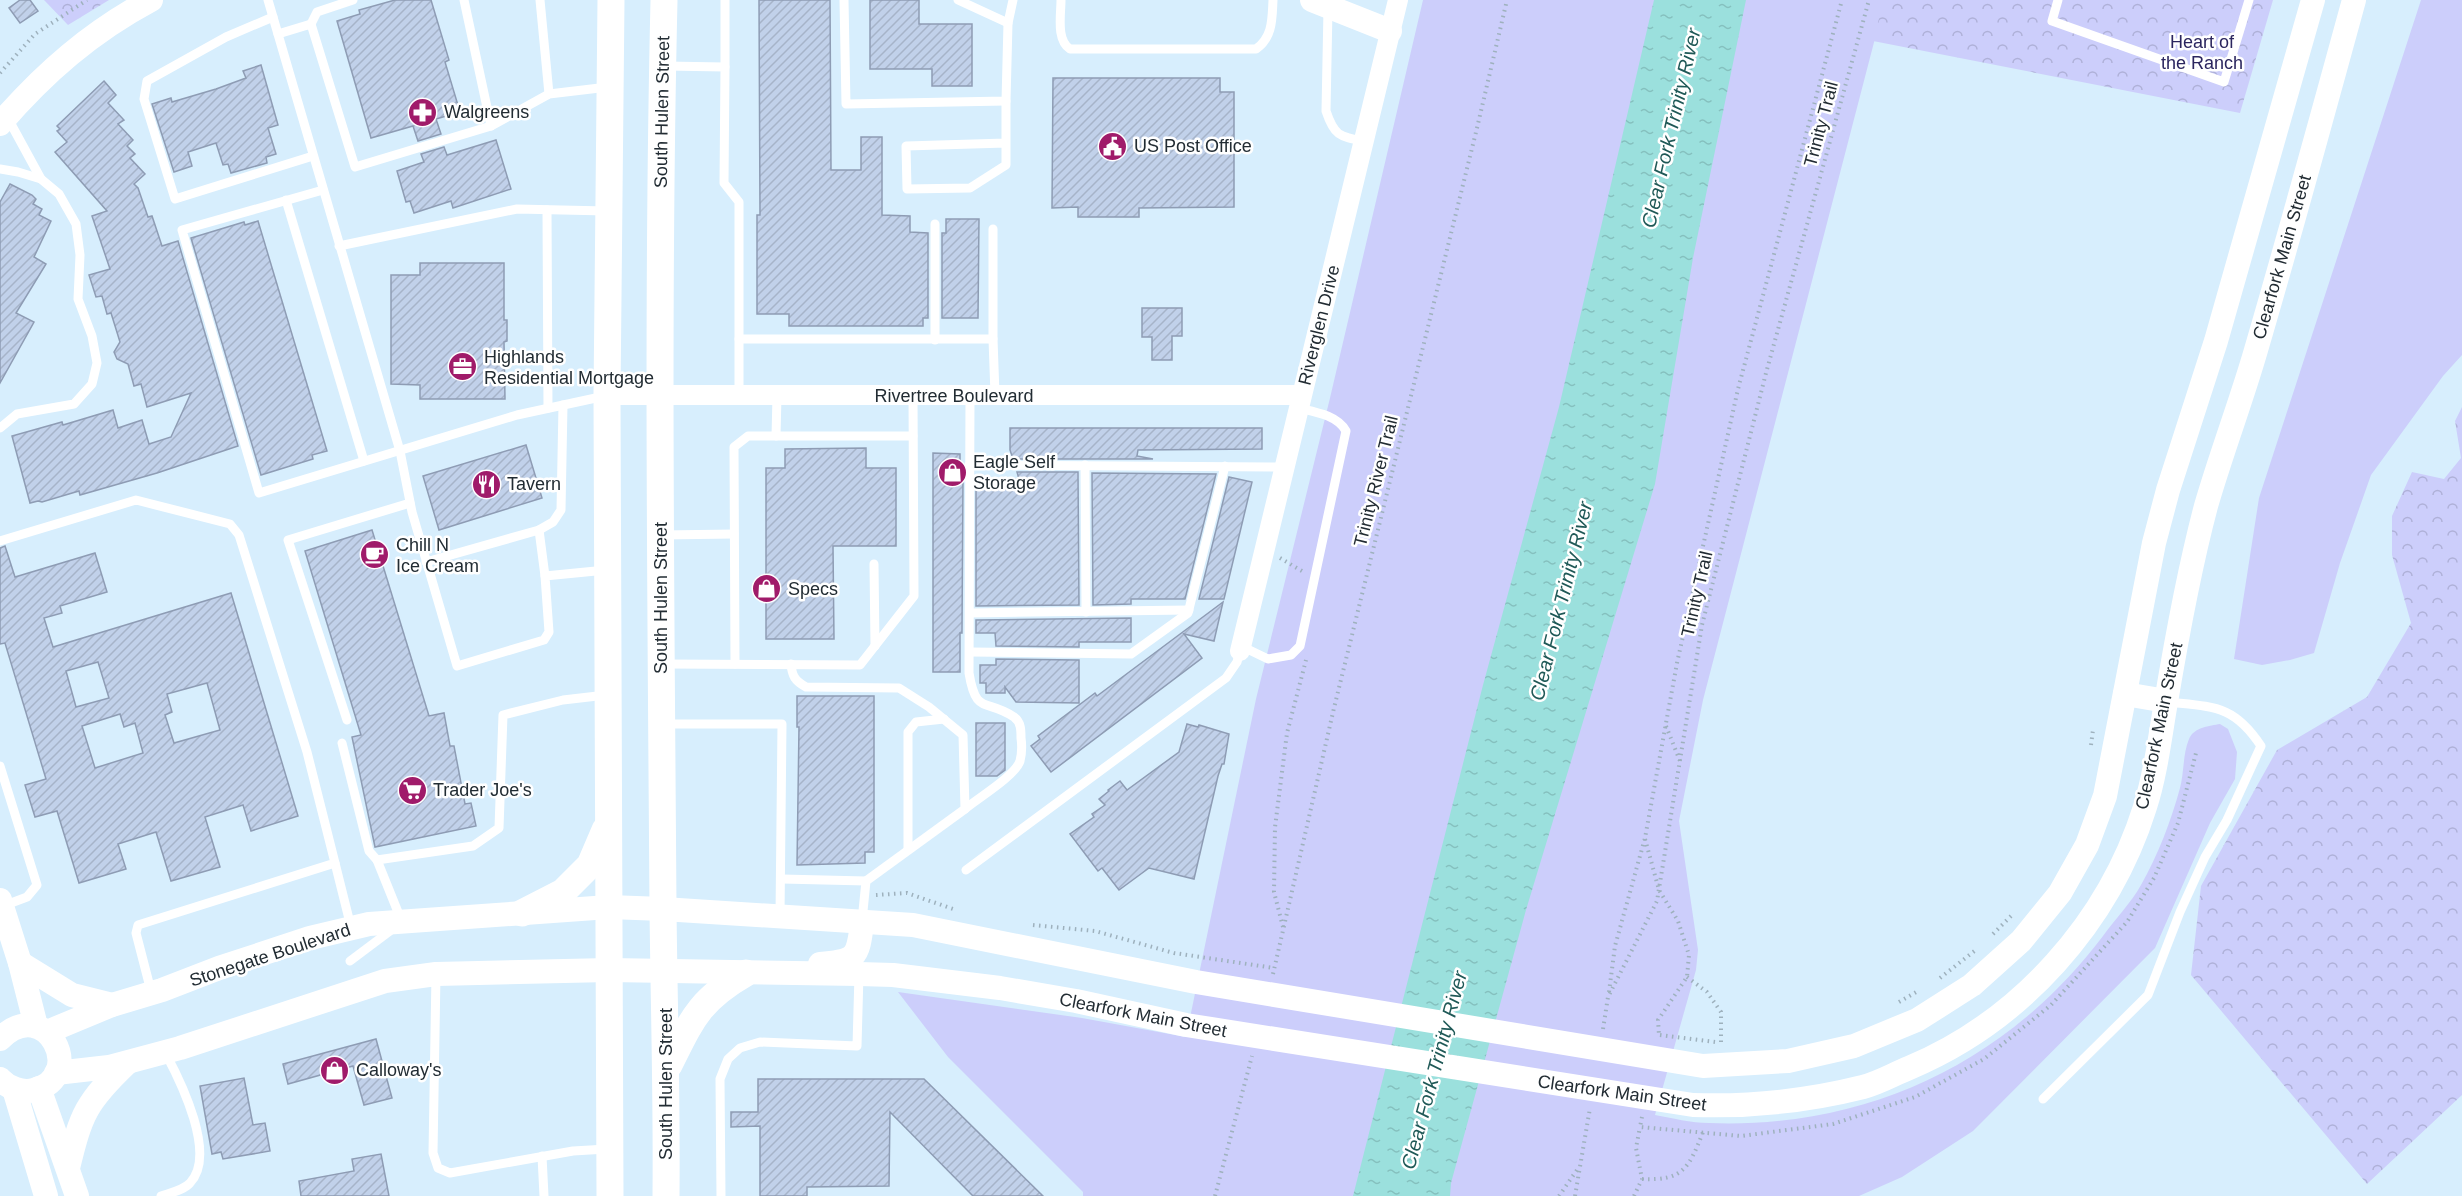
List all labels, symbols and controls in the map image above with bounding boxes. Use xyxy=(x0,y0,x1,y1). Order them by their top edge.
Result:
water label: Clear Fork Trinity River xyxy=(1637,25,1705,230)
park label: Heart of the Ranch xyxy=(2161,32,2243,73)
street label: South Hulen Street xyxy=(651,36,673,188)
street label: Trinity Trail xyxy=(1800,79,1842,169)
pharmacy icon: Walgreens xyxy=(407,96,439,128)
place label: Walgreens xyxy=(444,102,529,122)
public building icon: US Post Office xyxy=(1097,130,1129,162)
place label: US Post Office xyxy=(1134,136,1252,156)
street label: Clearfork Main Street xyxy=(2249,173,2315,341)
street label: Riverglen Drive xyxy=(1294,263,1344,387)
place label: Highlands Residential Mortgage xyxy=(484,347,654,388)
office icon: Highlands Residential Mortgage xyxy=(447,351,479,383)
street label: Rivertree Boulevard xyxy=(874,386,1034,406)
street label: Trinity River Trail xyxy=(1350,413,1402,549)
place label: Eagle Self Storage xyxy=(973,452,1056,493)
shop icon: Eagle Self Storage xyxy=(936,456,968,488)
restaurant icon: Tavern xyxy=(470,468,502,500)
place label: Tavern xyxy=(507,474,561,494)
water label: Clear Fork Trinity River xyxy=(1526,498,1597,703)
street label: South Hulen Street xyxy=(651,522,671,674)
place label: Chill N Ice Cream xyxy=(396,535,479,576)
cafe icon: Chill N Ice Cream xyxy=(359,539,391,571)
street label: Trinity Trail xyxy=(1677,549,1717,639)
shop icon: Specs xyxy=(751,573,783,605)
place label: Specs xyxy=(788,579,838,599)
street label: Clearfork Main Street xyxy=(2132,641,2186,811)
supermarket icon: Trader Joe's xyxy=(396,774,428,806)
place label: Trader Joe's xyxy=(433,780,532,800)
street label: Stonegate Boulevard xyxy=(187,920,353,990)
water label: Clear Fork Trinity River xyxy=(1397,967,1471,1171)
street label: Clearfork Main Street xyxy=(1058,989,1228,1041)
street label: South Hulen Street xyxy=(656,1008,676,1160)
shop icon: Calloway's xyxy=(319,1054,351,1086)
place label: Calloway's xyxy=(356,1060,441,1080)
street label: Clearfork Main Street xyxy=(1536,1071,1708,1115)

